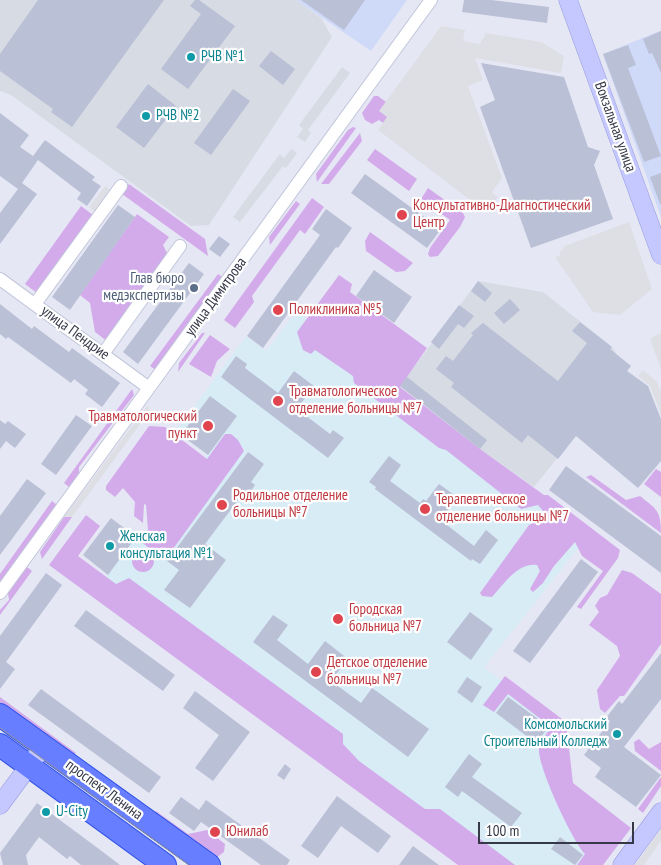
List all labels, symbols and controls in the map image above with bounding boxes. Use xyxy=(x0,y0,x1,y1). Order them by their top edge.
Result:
place label: РЧВ №1 xyxy=(201,48,244,66)
marker: РЧВ №1 xyxy=(185,51,197,63)
street label: Вокзальная улица xyxy=(590,79,640,175)
place label: РЧВ №2 xyxy=(156,107,199,125)
marker: РЧВ №2 xyxy=(140,110,152,122)
place label: Консультативно-Диагностический Центр xyxy=(413,197,591,232)
marker: Консультативно-Диагностический Центр xyxy=(395,208,409,222)
street label: улица Димитрова xyxy=(181,254,251,340)
place label: Глав бюро медэкспертизы xyxy=(103,270,184,305)
marker: Глав бюро медэкспертизы xyxy=(188,282,200,294)
place label: Поликлиника №5 xyxy=(289,301,382,319)
street label: улица Пендрие xyxy=(37,302,113,364)
marker: Поликлиника №5 xyxy=(271,303,285,317)
place label: Травматологическое отделение больницы №7 xyxy=(289,383,422,418)
marker: Травматологическое отделение больницы №7 xyxy=(271,394,285,408)
place label: Травматологический пункт xyxy=(88,408,197,443)
marker: Травматологический пункт xyxy=(201,419,215,433)
place label: Родильное отделение больницы №7 xyxy=(233,487,348,522)
place label: Терапевтическое отделение больницы №7 xyxy=(436,491,569,526)
marker: Родильное отделение больницы №7 xyxy=(215,498,229,512)
marker: Терапевтическое отделение больницы №7 xyxy=(418,502,432,516)
place label: Женская консультация №1 xyxy=(120,528,213,563)
marker: Женская консультация №1 xyxy=(104,540,116,552)
place label: Городская больница №7 xyxy=(349,601,422,636)
marker: Городская больница №7 xyxy=(331,612,345,626)
place label: Детское отделение больницы №7 xyxy=(327,654,428,689)
marker: Детское отделение больницы №7 xyxy=(309,665,323,679)
place label: Комсомольский Строительный Колледж xyxy=(484,716,607,751)
marker: Комсомольский Строительный Колледж xyxy=(611,728,623,740)
street label: проспект Ленина xyxy=(62,756,146,824)
place label: U-City xyxy=(56,803,88,821)
marker: U-City xyxy=(40,806,52,818)
scale bar xyxy=(481,812,637,844)
text: 100 m xyxy=(486,821,519,840)
place label: Юнилаб xyxy=(226,823,268,841)
marker: Юнилаб xyxy=(208,825,222,839)

